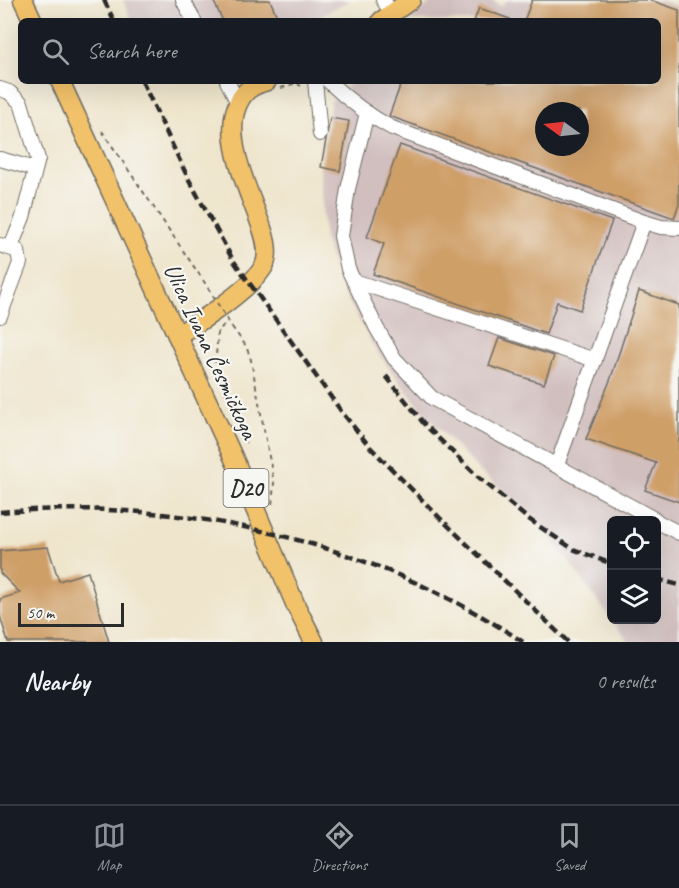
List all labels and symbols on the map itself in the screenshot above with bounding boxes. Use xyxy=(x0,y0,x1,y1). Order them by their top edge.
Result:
north arrow xyxy=(535,102,589,156)
street label: Ulica Ivana Česmičkoga xyxy=(157,259,265,445)
road number: D20 xyxy=(224,469,268,507)
scale bar xyxy=(18,600,124,628)

